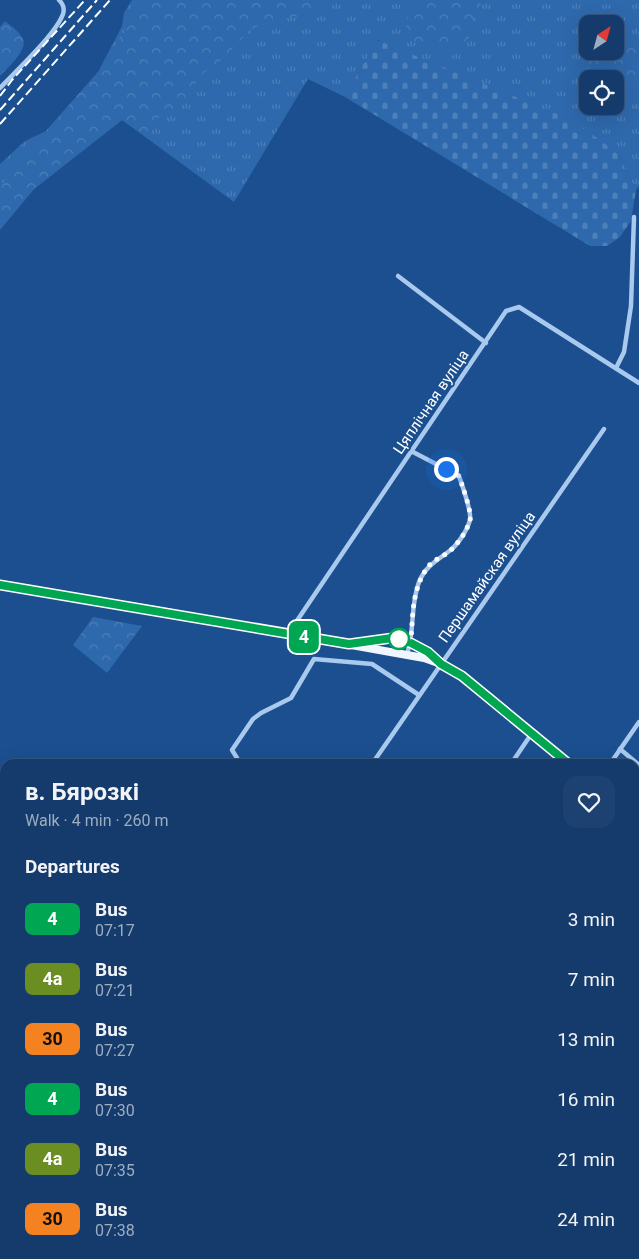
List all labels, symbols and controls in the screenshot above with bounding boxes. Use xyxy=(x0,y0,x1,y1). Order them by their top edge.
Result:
north arrow xyxy=(579,15,624,60)
map controls xyxy=(579,15,624,115)
button: locate xyxy=(579,70,624,115)
street label: Цяплічная вуліца xyxy=(389,346,473,458)
your location xyxy=(434,457,459,482)
street label: Першамайская вуліца xyxy=(435,508,539,646)
line badge: 4 xyxy=(288,621,320,653)
text: 4 xyxy=(299,626,309,647)
unlabelled marker xyxy=(388,628,410,650)
button: heart xyxy=(563,776,615,828)
text: в. Бярозкі xyxy=(25,778,139,806)
text: Walk · 4 min · 260 m xyxy=(25,811,169,830)
text: Departures xyxy=(25,855,120,878)
text: Bus xyxy=(95,898,128,921)
text: 4 xyxy=(47,908,58,929)
text: 3 min xyxy=(568,908,615,931)
text: 07:17 xyxy=(95,921,135,940)
text: Bus xyxy=(95,958,128,981)
text: 4а xyxy=(43,968,62,989)
text: 7 min xyxy=(568,968,615,991)
text: 07:21 xyxy=(95,981,135,1000)
text: Bus xyxy=(95,1018,128,1041)
text: 30 xyxy=(42,1028,63,1049)
text: 13 min xyxy=(557,1028,615,1051)
text: 07:27 xyxy=(95,1041,135,1060)
text: Bus xyxy=(95,1078,128,1101)
text: 4 xyxy=(47,1088,58,1109)
text: 16 min xyxy=(557,1088,615,1111)
text: 07:30 xyxy=(95,1101,135,1120)
text: Bus xyxy=(95,1138,128,1161)
text: 4а xyxy=(43,1148,62,1169)
text: 21 min xyxy=(557,1148,615,1171)
text: 07:35 xyxy=(95,1161,135,1180)
text: Bus xyxy=(95,1198,128,1221)
text: 30 xyxy=(42,1208,63,1229)
text: 24 min xyxy=(557,1208,615,1231)
text: 07:38 xyxy=(95,1221,135,1240)

